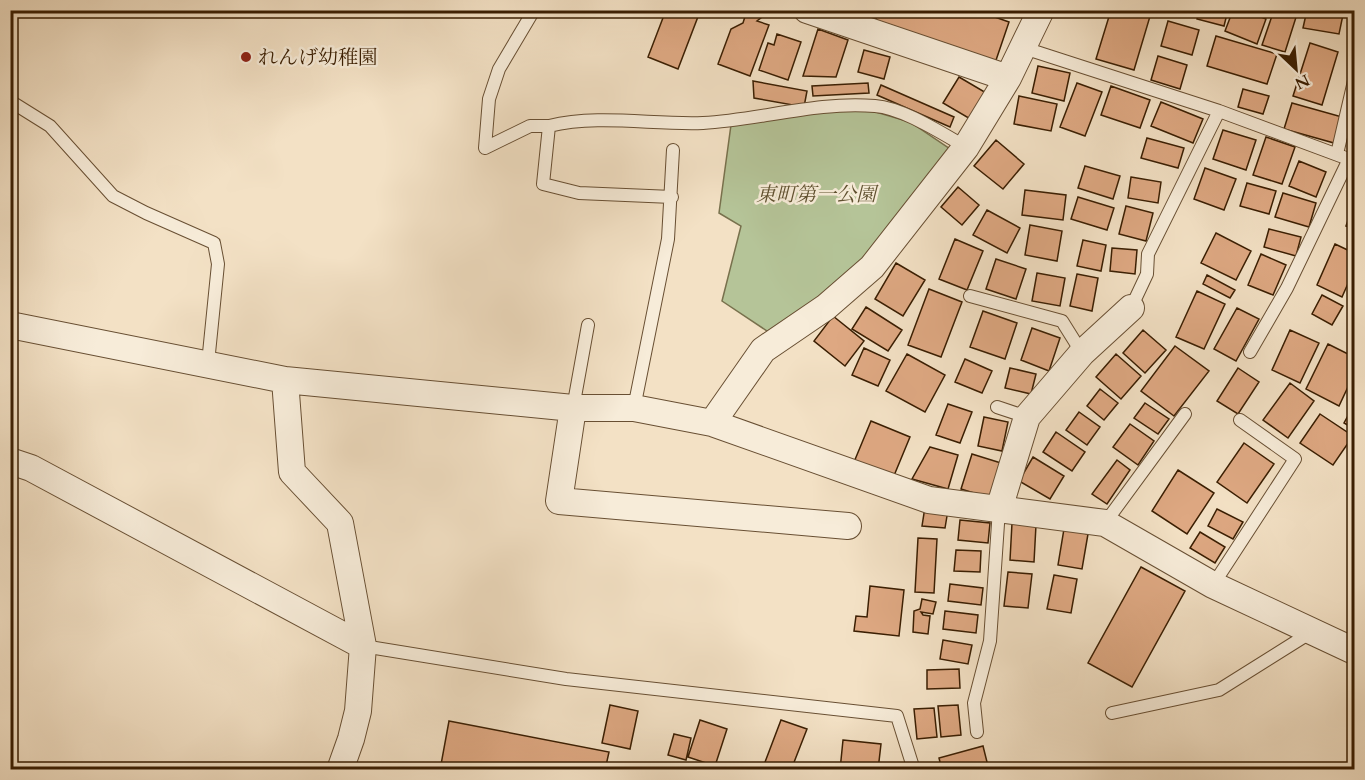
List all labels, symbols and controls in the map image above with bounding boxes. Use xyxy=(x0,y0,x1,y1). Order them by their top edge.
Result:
north arrow xyxy=(1266,39,1326,99)
place label: れんげ幼稚園 xyxy=(258,44,378,71)
marker: れんげ幼稚園 xyxy=(239,50,253,64)
text: N xyxy=(1291,69,1313,95)
park label: 東町第一公園 xyxy=(756,181,879,208)

